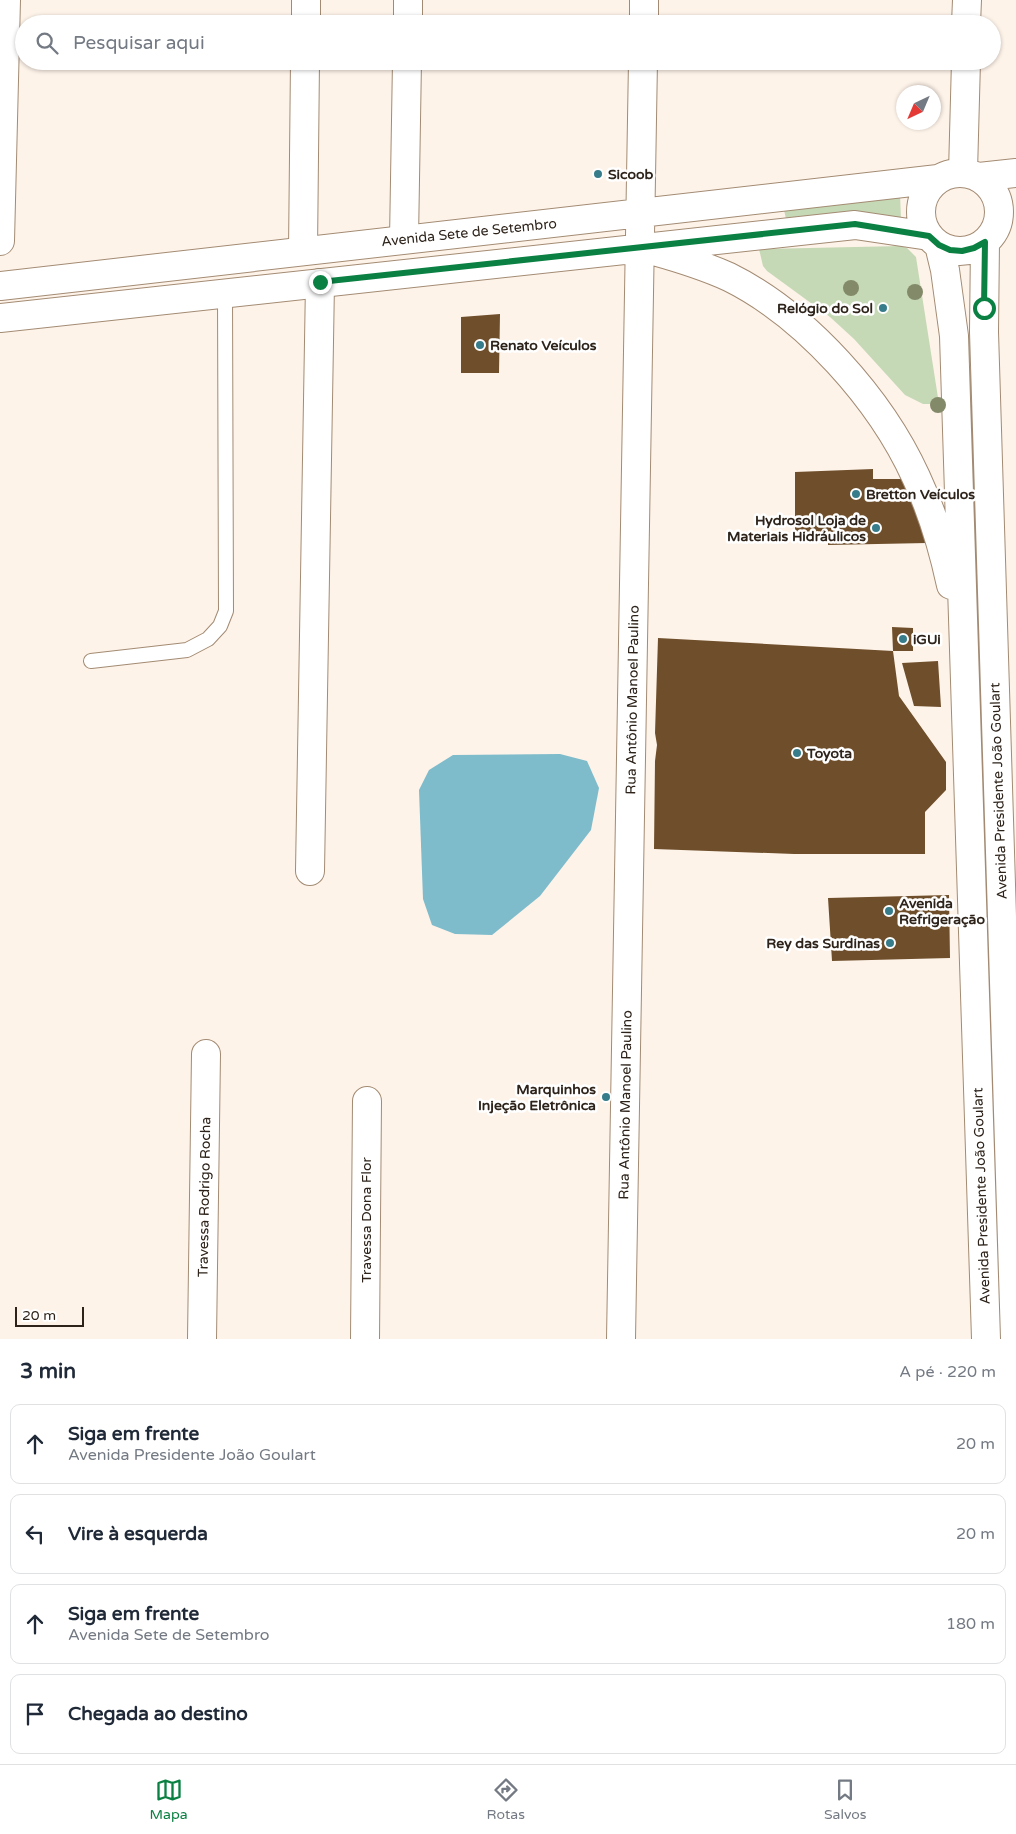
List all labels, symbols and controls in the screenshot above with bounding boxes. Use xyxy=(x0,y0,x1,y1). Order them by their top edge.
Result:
search box xyxy=(15,15,1001,70)
icon: search xyxy=(33,29,61,57)
text: Pesquisar aqui xyxy=(73,32,205,54)
north arrow xyxy=(896,85,941,130)
place label: Sicoob xyxy=(608,166,653,183)
marker: Sicoob xyxy=(592,168,604,180)
street label: Avenida Sete de Setembro xyxy=(380,215,558,250)
route end xyxy=(309,271,332,294)
route start xyxy=(973,297,996,320)
place label: Relógio do Sol xyxy=(777,300,873,317)
marker: Relógio do Sol xyxy=(877,302,889,314)
place label: Renato Veículos xyxy=(490,337,597,354)
marker: Renato Veículos xyxy=(474,339,486,351)
place label: Bretton Veículos xyxy=(866,486,975,503)
marker: Bretton Veículos xyxy=(850,488,862,500)
place label: Hydrosol Loja de Materiais Hidráulicos xyxy=(727,512,866,545)
marker: Hydrosol Loja de Materiais Hidráulicos xyxy=(870,522,882,534)
street label: Rua Antônio Manoel Paulino xyxy=(622,605,643,795)
place label: iGUi xyxy=(913,631,941,648)
marker: iGUi xyxy=(897,633,909,645)
street label: Avenida Presidente João Goulart xyxy=(986,682,1011,900)
place label: Toyota xyxy=(806,745,852,762)
marker: Toyota xyxy=(791,747,803,759)
place label: Avenida Refrigeração xyxy=(899,895,985,928)
marker: Avenida Refrigeração xyxy=(883,905,895,917)
place label: Rey das Surdinas xyxy=(766,935,880,952)
marker: Rey das Surdinas xyxy=(884,937,896,949)
street label: Rua Antônio Manoel Paulino xyxy=(615,1010,636,1200)
place label: Marquinhos Injeção Eletrônica xyxy=(478,1081,596,1114)
street label: Avenida Presidente João Goulart xyxy=(969,1087,994,1305)
marker: Marquinhos Injeção Eletrônica xyxy=(600,1091,612,1103)
street label: Travessa Rodrigo Rocha xyxy=(195,1117,214,1277)
street label: Travessa Dona Flor xyxy=(358,1157,375,1283)
scale bar xyxy=(15,1304,84,1327)
text: 20 m xyxy=(22,1307,56,1324)
text: 3 min xyxy=(20,1359,76,1384)
text: A pé · 220 m xyxy=(899,1362,996,1382)
text: Siga em frente xyxy=(68,1423,199,1445)
icon: ahead xyxy=(21,1430,49,1458)
text: 20 m xyxy=(956,1434,995,1454)
text: Avenida Presidente João Goulart xyxy=(68,1445,316,1465)
icon: left xyxy=(21,1520,49,1548)
text: Vire à esquerda xyxy=(68,1523,208,1545)
text: 20 m xyxy=(956,1524,995,1544)
text: Siga em frente xyxy=(68,1603,199,1625)
icon: ahead xyxy=(21,1610,49,1638)
text: 180 m xyxy=(946,1614,995,1634)
text: Avenida Sete de Setembro xyxy=(68,1625,270,1645)
icon: arrive xyxy=(21,1700,49,1728)
text: Chegada ao destino xyxy=(68,1703,248,1725)
tab: Mapa xyxy=(149,1776,188,1823)
tab: Rotas xyxy=(487,1776,525,1823)
tab: Salvos xyxy=(824,1776,866,1823)

